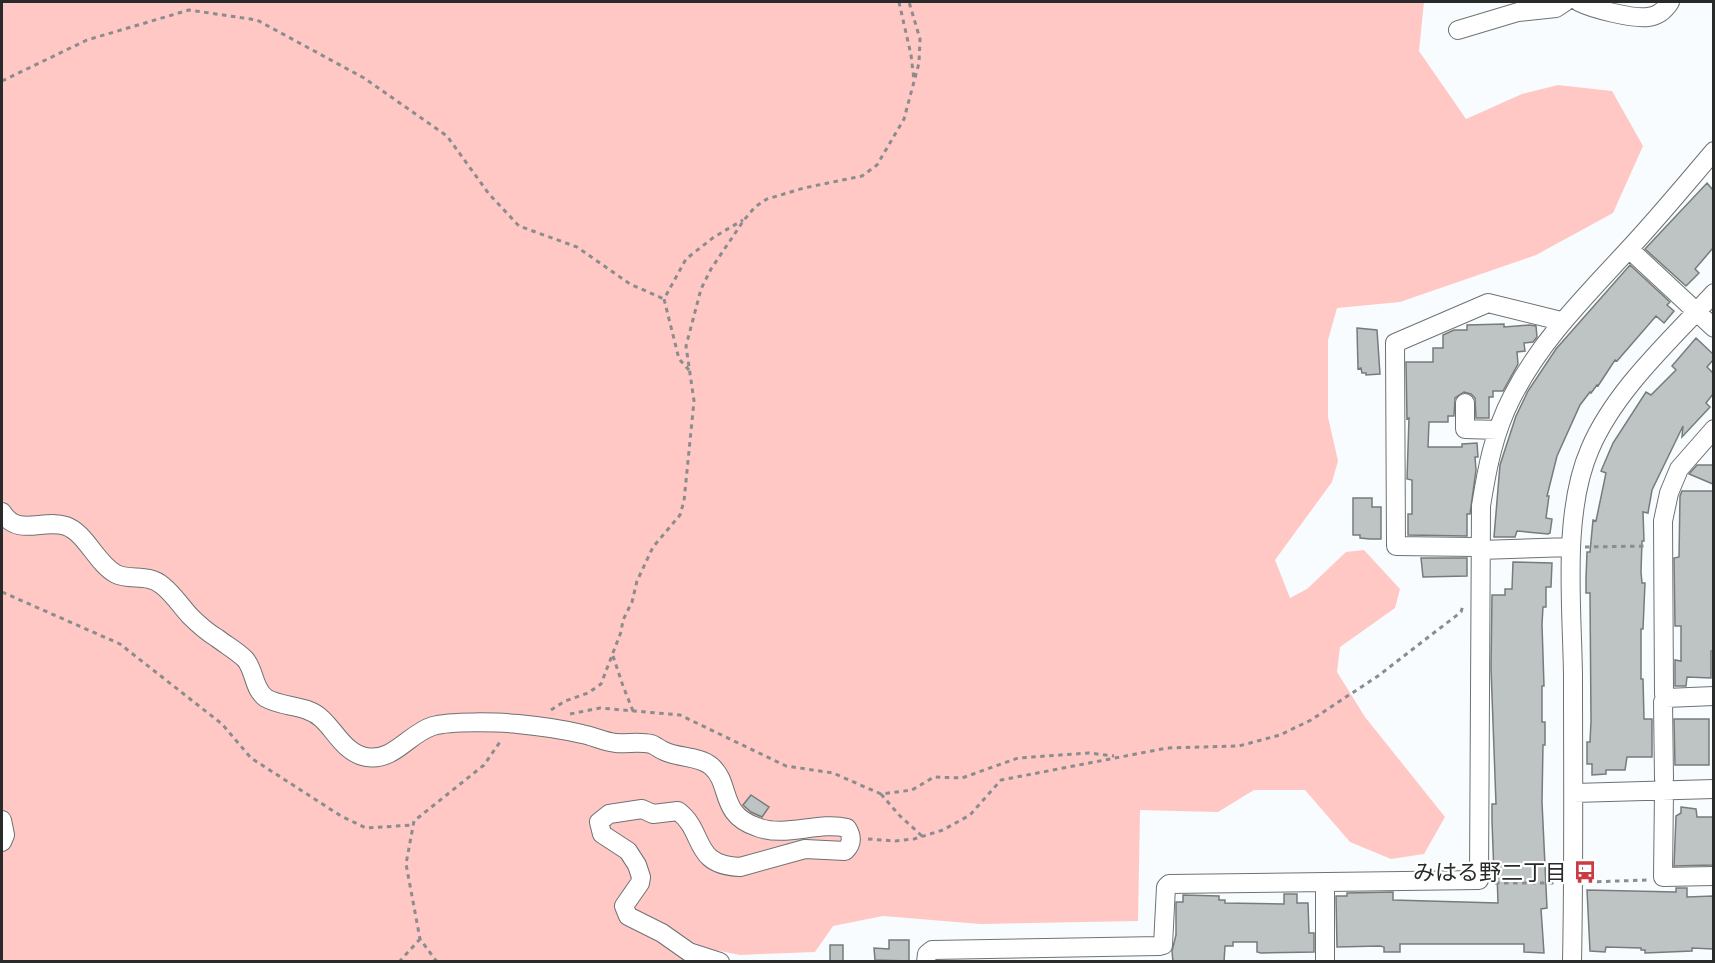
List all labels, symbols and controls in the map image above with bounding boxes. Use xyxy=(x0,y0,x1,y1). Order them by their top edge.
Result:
bus stop icon: みはる野二丁目 xyxy=(1572,859,1598,885)
place label: みはる野二丁目 xyxy=(1413,860,1567,887)

